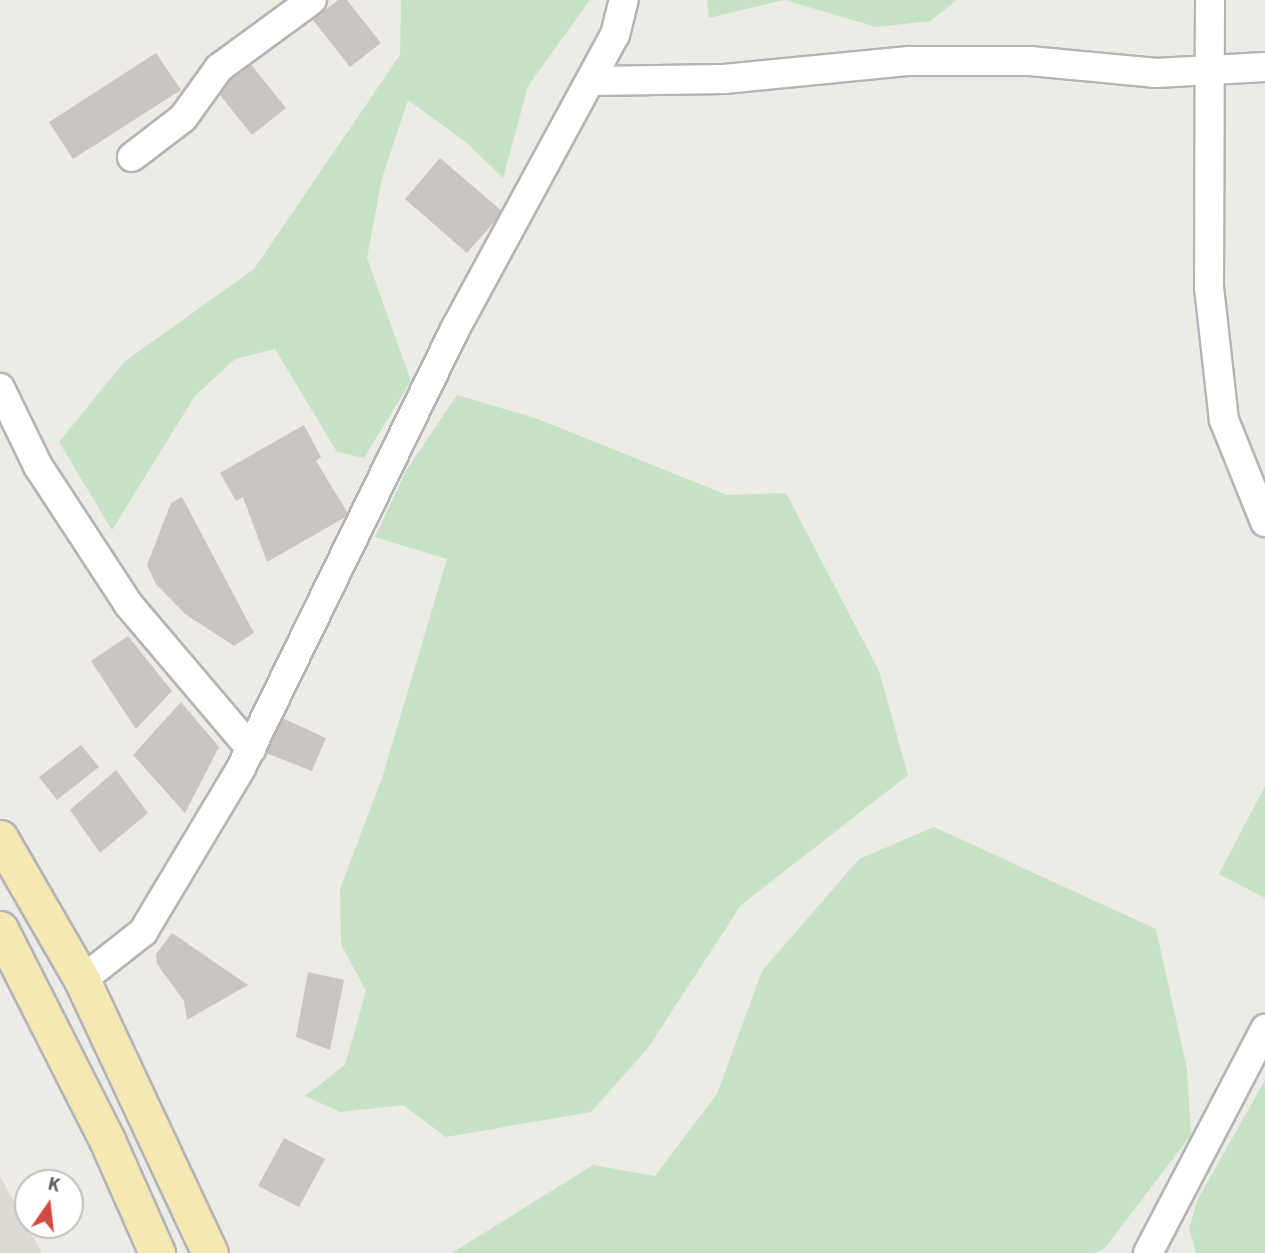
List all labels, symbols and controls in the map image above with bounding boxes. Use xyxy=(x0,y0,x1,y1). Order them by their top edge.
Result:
north arrow xyxy=(14,1169,84,1239)
text: K xyxy=(45,1171,63,1200)

